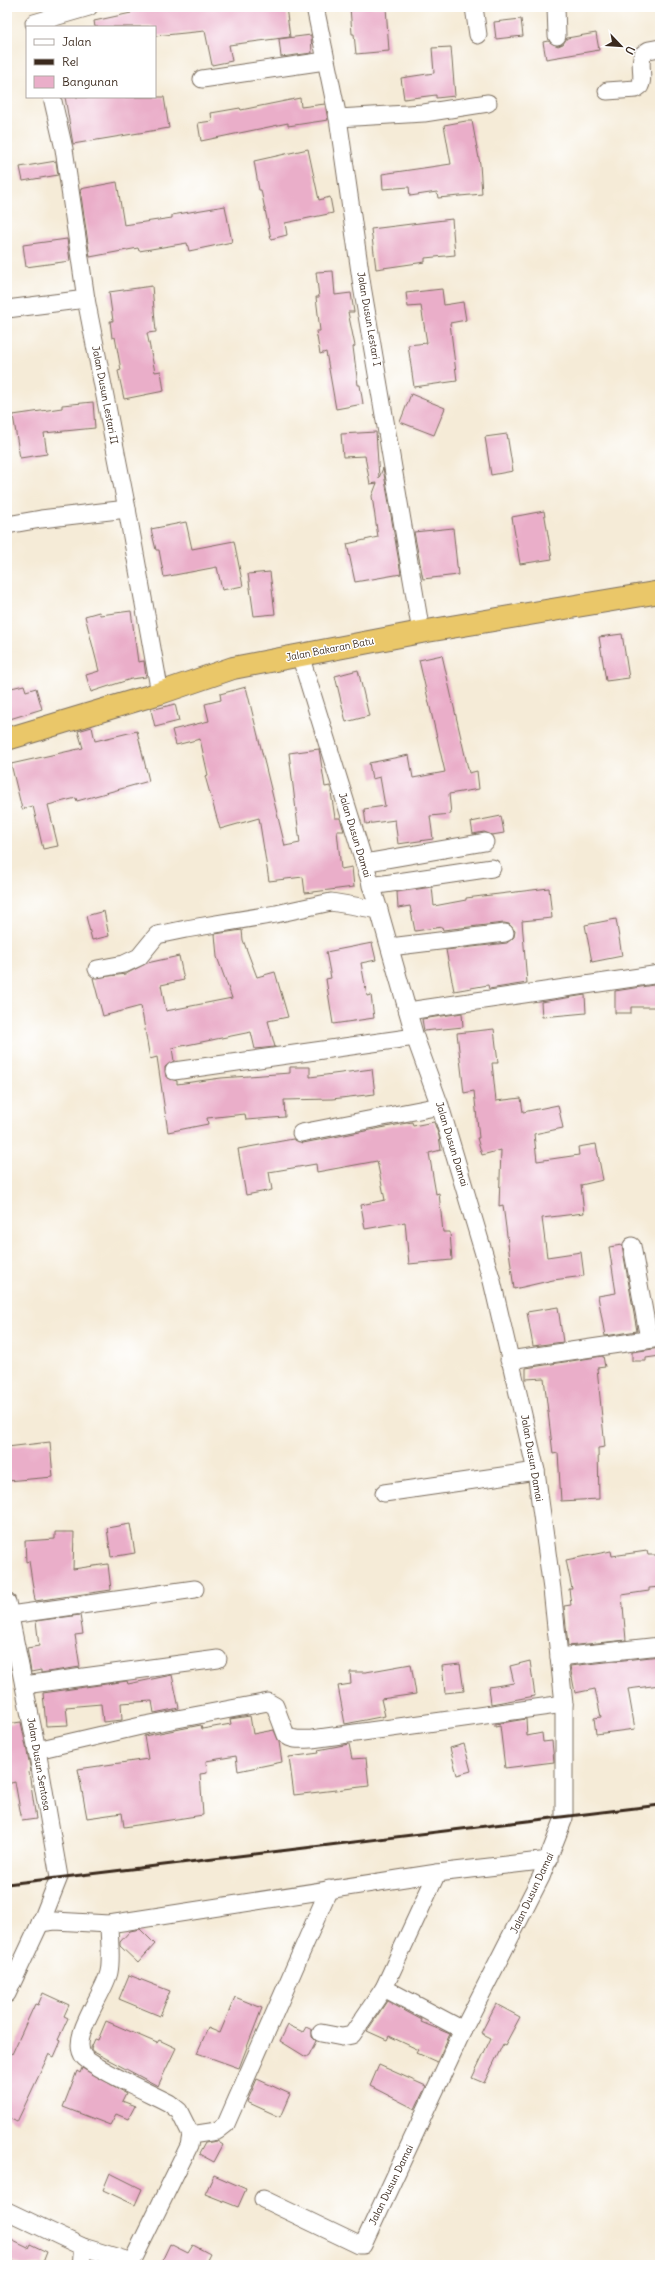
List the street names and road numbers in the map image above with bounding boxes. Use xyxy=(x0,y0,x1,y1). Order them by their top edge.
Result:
street label: Jalan Dusun Lestari I xyxy=(354,271,384,367)
street label: Jalan Dusun Lestari II xyxy=(89,345,121,445)
street label: Jalan Bakaran Batu xyxy=(285,634,375,664)
street label: Jalan Dusun Damai xyxy=(336,791,374,879)
street label: Jalan Dusun Damai xyxy=(433,1100,471,1188)
street label: Jalan Dusun Damai xyxy=(518,1414,546,1502)
street label: Jalan Dusun Sentosa xyxy=(24,1716,54,1812)
street label: Jalan Dusun Damai xyxy=(508,1850,556,1936)
street label: Jalan Dusun Damai xyxy=(366,2143,416,2227)

